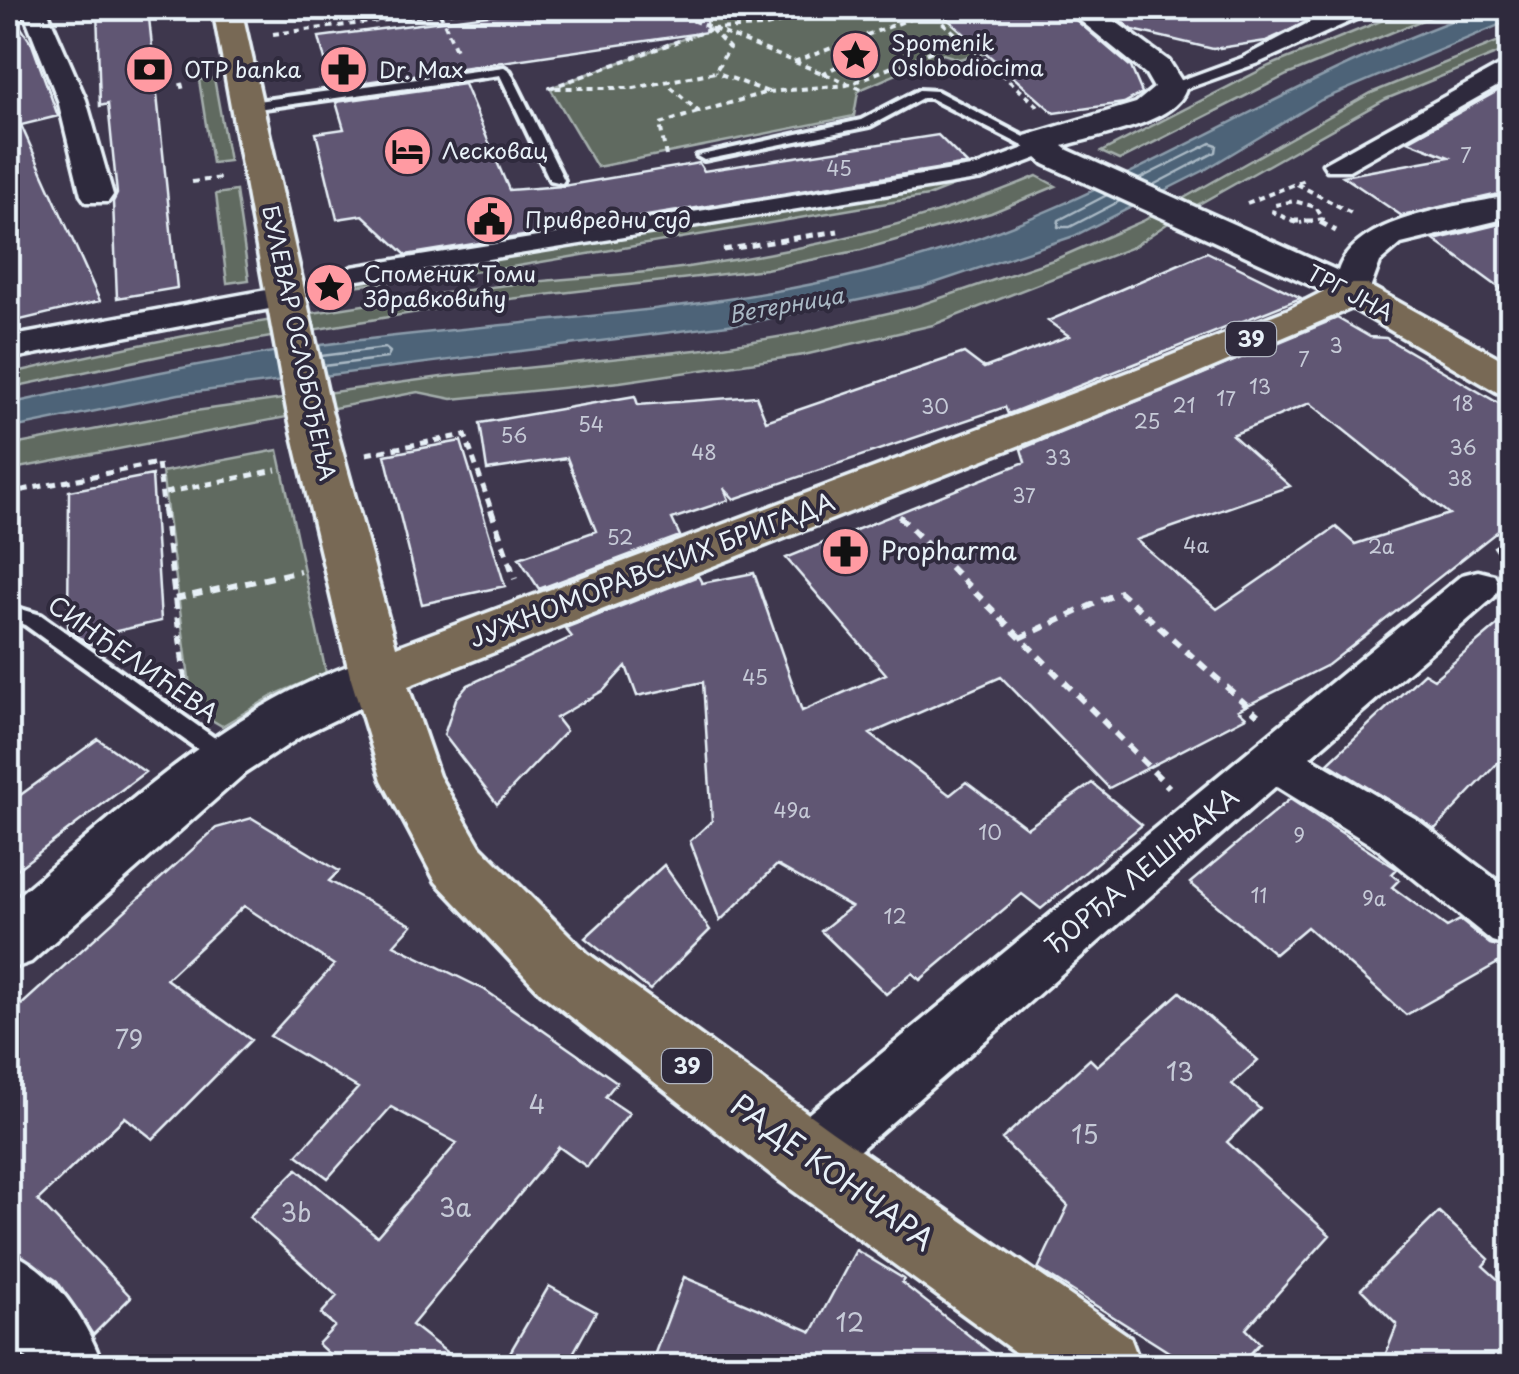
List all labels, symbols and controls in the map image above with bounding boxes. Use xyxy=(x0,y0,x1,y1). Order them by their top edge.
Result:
place label: Spomenik Oslobodiocima xyxy=(891,25,1044,83)
place icon: Spomenik Oslobodiocima xyxy=(830,30,882,82)
bank icon: OTP banka xyxy=(123,44,175,96)
pharmacy icon: Dr. Max xyxy=(318,44,370,96)
place label: OTP banka xyxy=(184,52,301,85)
place label: Dr. Max xyxy=(379,52,463,85)
hotel icon: Лесковац xyxy=(381,125,433,177)
place label: Лесковац xyxy=(442,133,548,166)
house number: 7 xyxy=(1460,140,1472,170)
house number: 45 xyxy=(826,153,852,183)
public building icon: Привредни суд xyxy=(464,194,516,246)
street label: БУЛЕВАР ОСЛОБОЂЕЊА xyxy=(255,202,346,483)
place label: Привредни суд xyxy=(525,202,691,235)
street label: ТРГ ЈНА xyxy=(1302,255,1400,328)
place label: Споменик Томи Здравковићу xyxy=(363,256,536,314)
place icon: Споменик Томи Здравковићу xyxy=(303,261,355,313)
water label: Ветерница xyxy=(726,277,847,330)
road number: 39 xyxy=(1226,322,1276,356)
house number: 3 xyxy=(1329,330,1343,360)
house number: 7 xyxy=(1298,344,1310,374)
house number: 13 xyxy=(1249,371,1271,401)
house number: 17 xyxy=(1216,383,1236,413)
house number: 18 xyxy=(1452,388,1474,418)
house number: 21 xyxy=(1172,390,1196,420)
house number: 30 xyxy=(921,391,949,421)
house number: 25 xyxy=(1134,406,1160,436)
house number: 54 xyxy=(578,409,604,439)
house number: 56 xyxy=(501,420,527,450)
house number: 36 xyxy=(1449,432,1477,462)
house number: 48 xyxy=(691,437,717,467)
house number: 33 xyxy=(1045,442,1071,472)
house number: 38 xyxy=(1447,463,1473,493)
house number: 37 xyxy=(1012,480,1036,510)
street label: ЈУЖНОМОРАВСКИХ БРИГАДА xyxy=(463,482,840,656)
house number: 52 xyxy=(607,522,633,552)
pharmacy icon: Propharma xyxy=(820,525,872,577)
house number: 4a xyxy=(1183,530,1209,560)
place label: Propharma xyxy=(881,531,1017,569)
house number: 2a xyxy=(1368,531,1395,561)
street label: СИНЂЕЛИЋЕВА xyxy=(41,585,227,731)
house number: 45 xyxy=(742,662,768,692)
street label: ЂОРЂА ЛЕШЊАКА xyxy=(1036,778,1247,963)
house number: 49a xyxy=(774,795,811,825)
house number: 10 xyxy=(978,817,1002,847)
house number: 9 xyxy=(1293,820,1305,850)
house number: 11 xyxy=(1251,880,1267,910)
house number: 9a xyxy=(1362,883,1387,913)
house number: 12 xyxy=(883,901,907,931)
house number: 79 xyxy=(115,1020,143,1058)
road number: 39 xyxy=(662,1049,712,1083)
house number: 13 xyxy=(1166,1052,1194,1090)
street label: РАДЕ КОНЧАРА xyxy=(722,1082,945,1260)
house number: 4 xyxy=(529,1085,545,1123)
house number: 15 xyxy=(1071,1115,1099,1153)
house number: 3a xyxy=(439,1188,471,1226)
house number: 3b xyxy=(281,1193,311,1231)
house number: 12 xyxy=(836,1303,864,1341)

